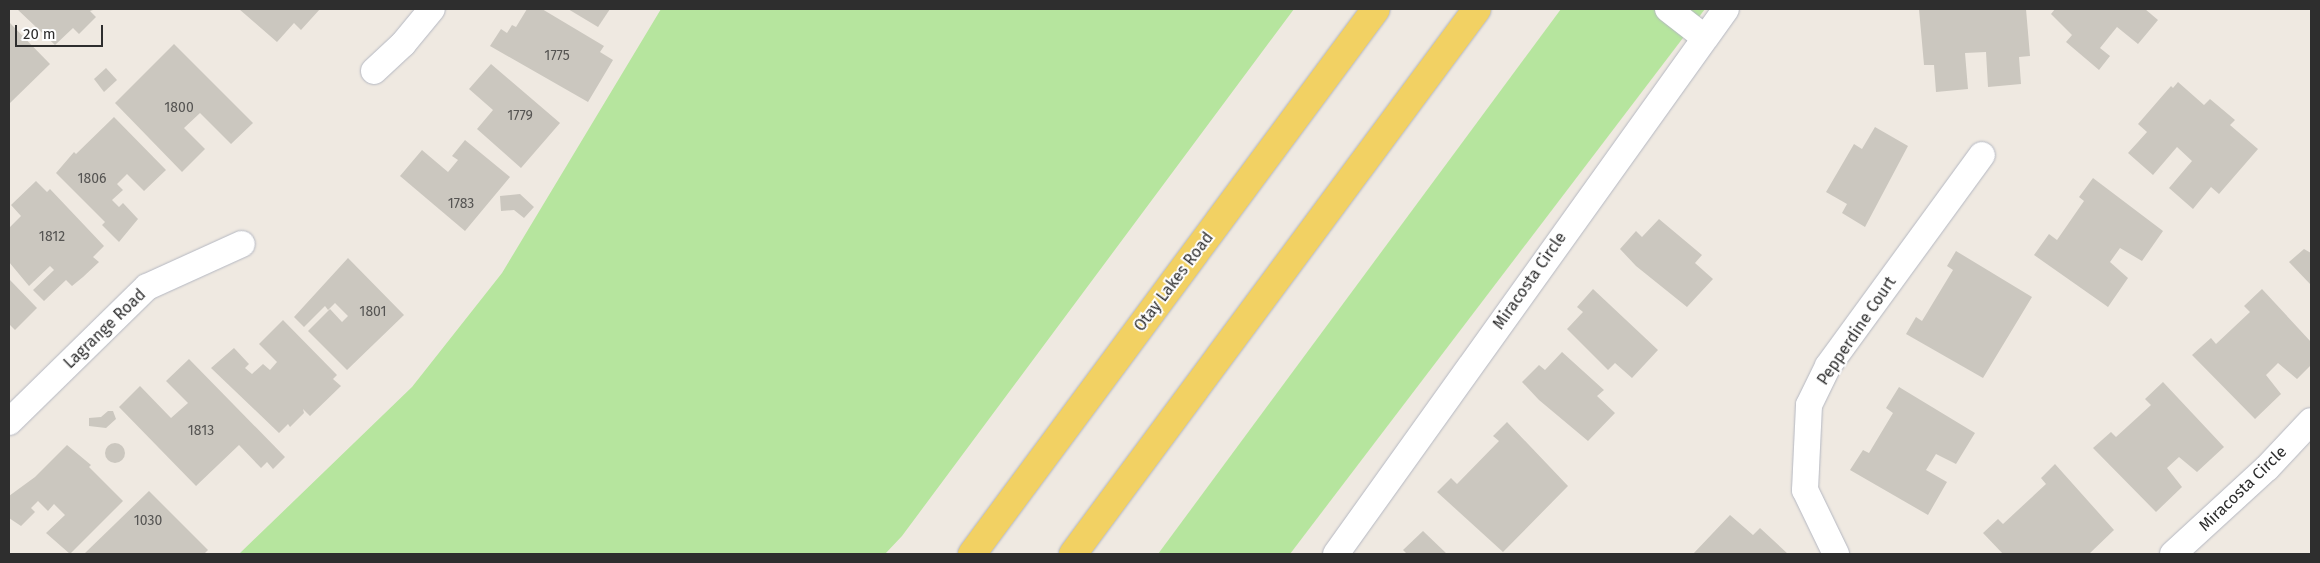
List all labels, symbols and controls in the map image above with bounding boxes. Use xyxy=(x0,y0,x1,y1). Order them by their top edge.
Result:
scale bar xyxy=(18,15,105,47)
text: 20 m xyxy=(23,25,56,43)
house number: 1775 xyxy=(544,48,570,64)
house number: 1800 xyxy=(164,100,194,116)
house number: 1779 xyxy=(507,108,533,124)
house number: 1806 xyxy=(77,171,107,187)
house number: 1783 xyxy=(448,196,474,212)
house number: 1812 xyxy=(39,229,65,245)
street label: Otay Lakes Road xyxy=(1130,229,1218,335)
street label: Miracosta Circle xyxy=(1489,229,1571,333)
street label: Pepperdine Court xyxy=(1814,273,1900,389)
street label: Lagrange Road xyxy=(60,285,150,373)
house number: 1801 xyxy=(359,304,387,320)
house number: 1813 xyxy=(188,423,214,439)
street label: Miracosta Circle xyxy=(2195,442,2291,536)
house number: 1030 xyxy=(134,513,162,529)

